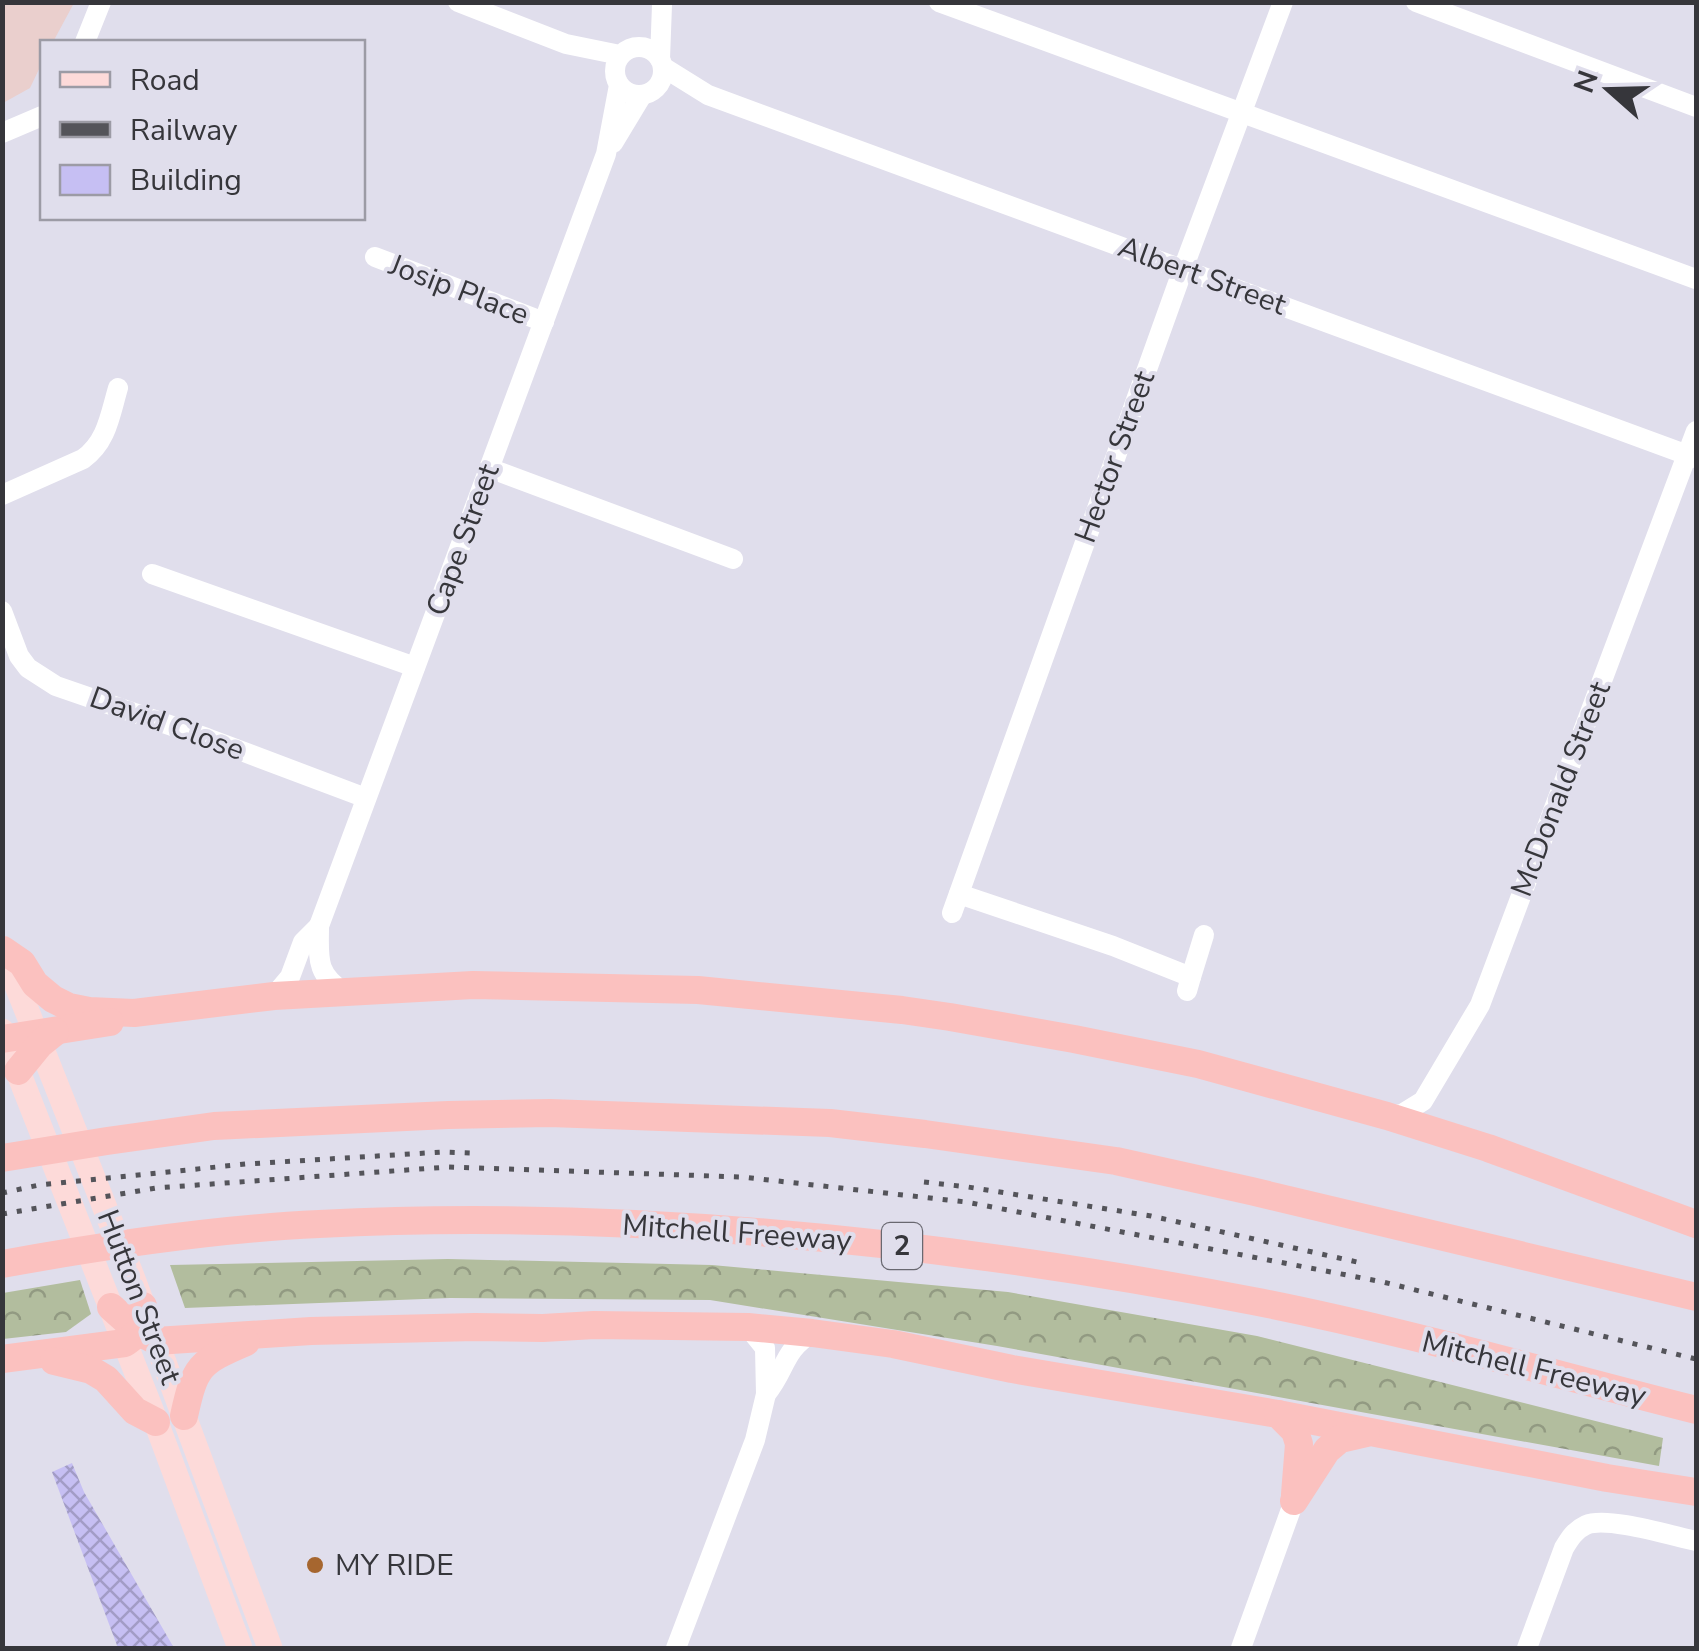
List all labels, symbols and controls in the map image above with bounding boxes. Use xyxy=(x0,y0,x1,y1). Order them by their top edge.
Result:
legend xyxy=(40,40,365,220)
north arrow xyxy=(1559,40,1659,140)
text: Road xyxy=(130,60,200,101)
text: N xyxy=(1565,65,1608,98)
text: Railway xyxy=(130,110,238,151)
text: Building xyxy=(130,160,242,201)
street label: Albert Street xyxy=(1112,227,1292,325)
street label: Josip Place xyxy=(382,244,535,335)
street label: Hector Street xyxy=(1065,365,1165,549)
street label: Cape Street xyxy=(417,458,510,622)
street label: McDonald Street xyxy=(1501,675,1621,902)
street label: David Close xyxy=(84,677,250,771)
street label: Hutton Street xyxy=(87,1204,191,1390)
street label: Mitchell Freeway xyxy=(621,1205,854,1262)
road number: 2 xyxy=(882,1223,922,1269)
street label: Mitchell Freeway xyxy=(1418,1321,1651,1417)
place label: MY RIDE xyxy=(335,1545,454,1586)
marker: MY RIDE xyxy=(304,1554,326,1576)

